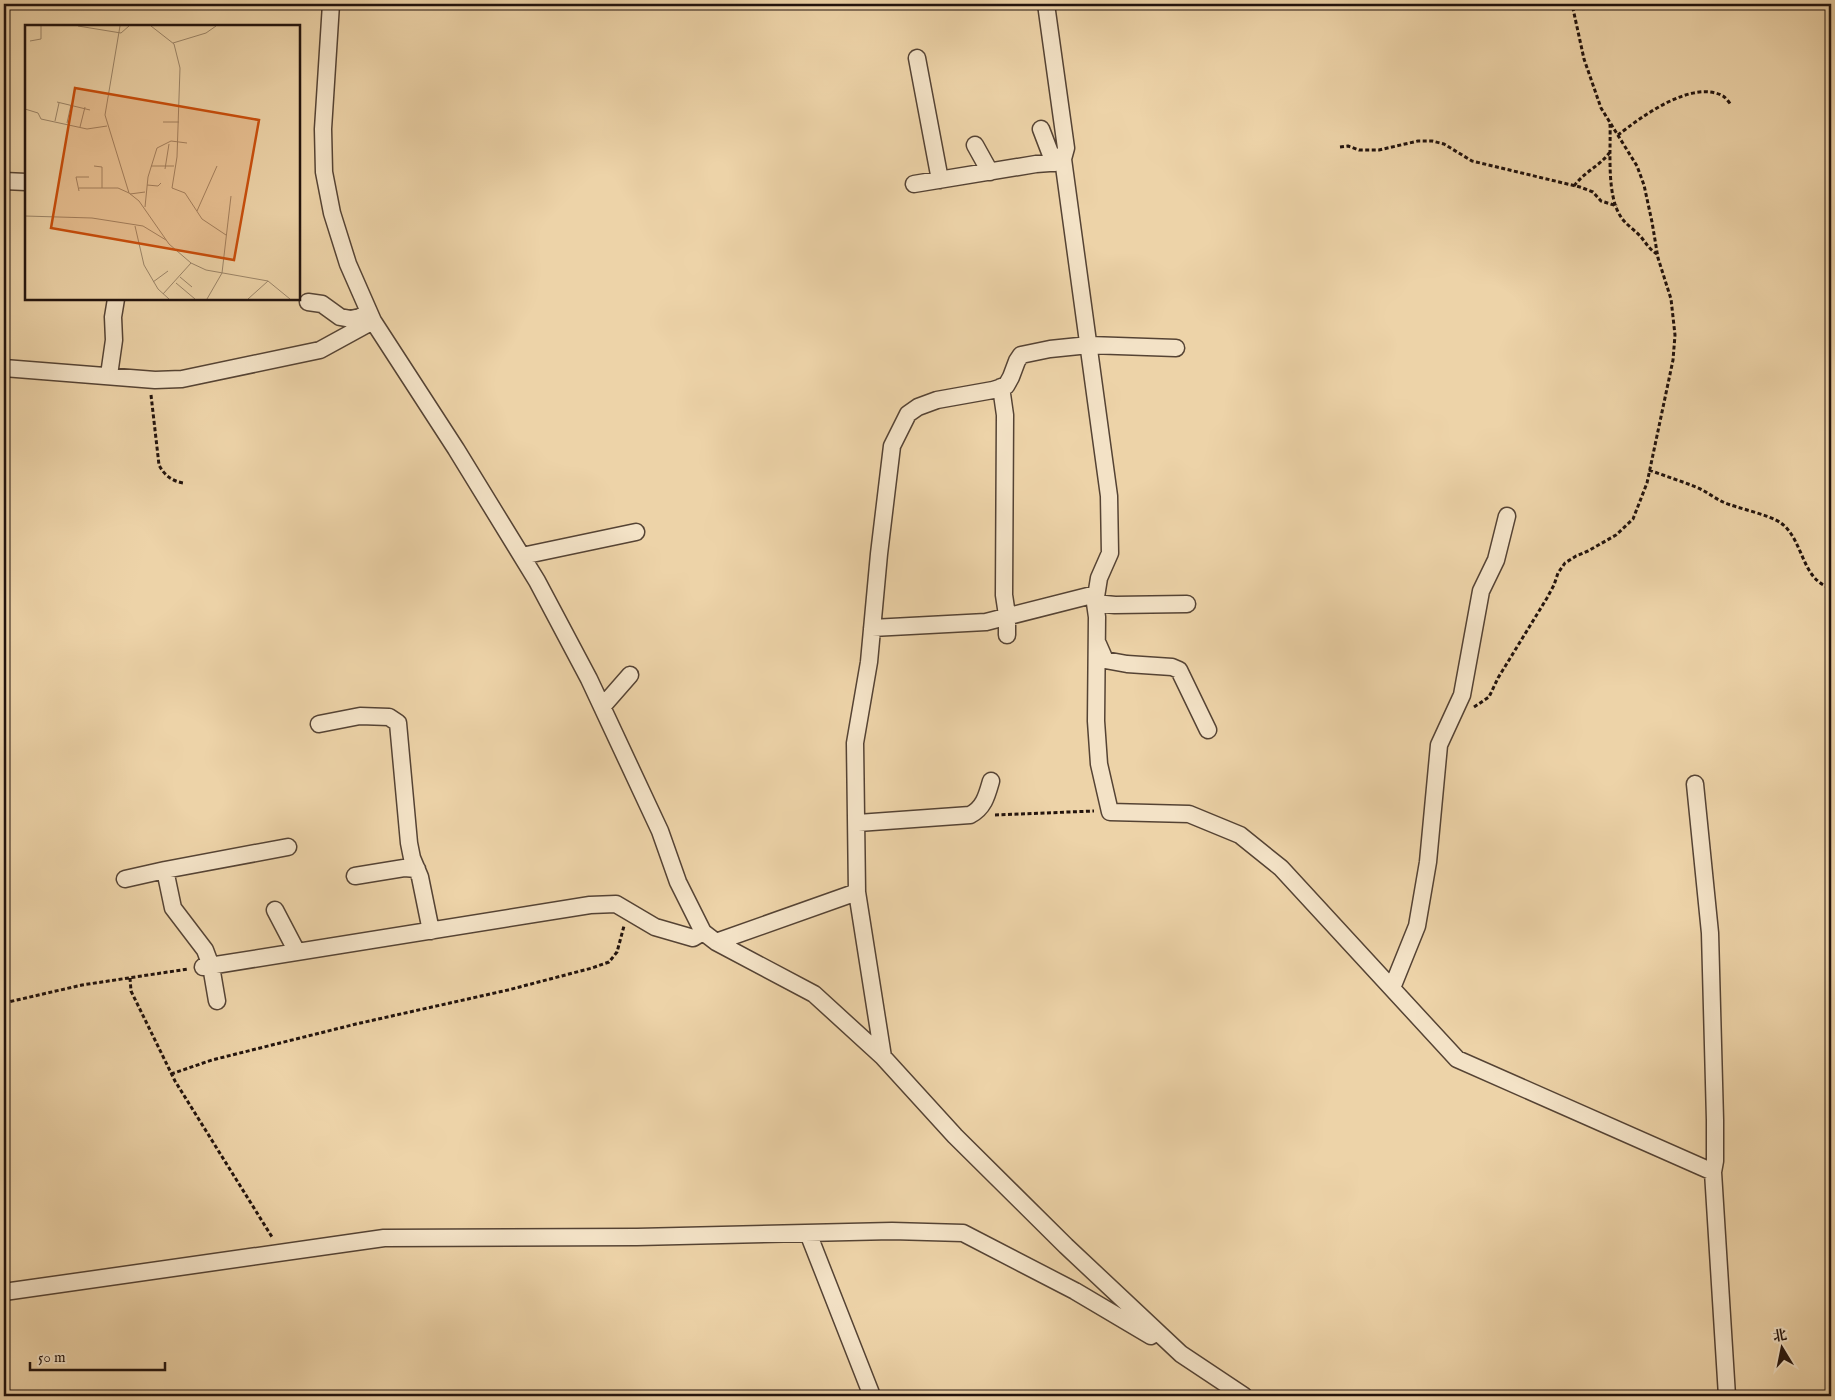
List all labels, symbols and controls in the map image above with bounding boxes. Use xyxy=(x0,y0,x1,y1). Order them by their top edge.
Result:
inset map xyxy=(25,25,300,300)
north arrow xyxy=(1758,1322,1808,1372)
text: 北 xyxy=(1771,1326,1788,1346)
scale bar xyxy=(30,1340,165,1372)
text: 50 m xyxy=(38,1348,66,1367)

